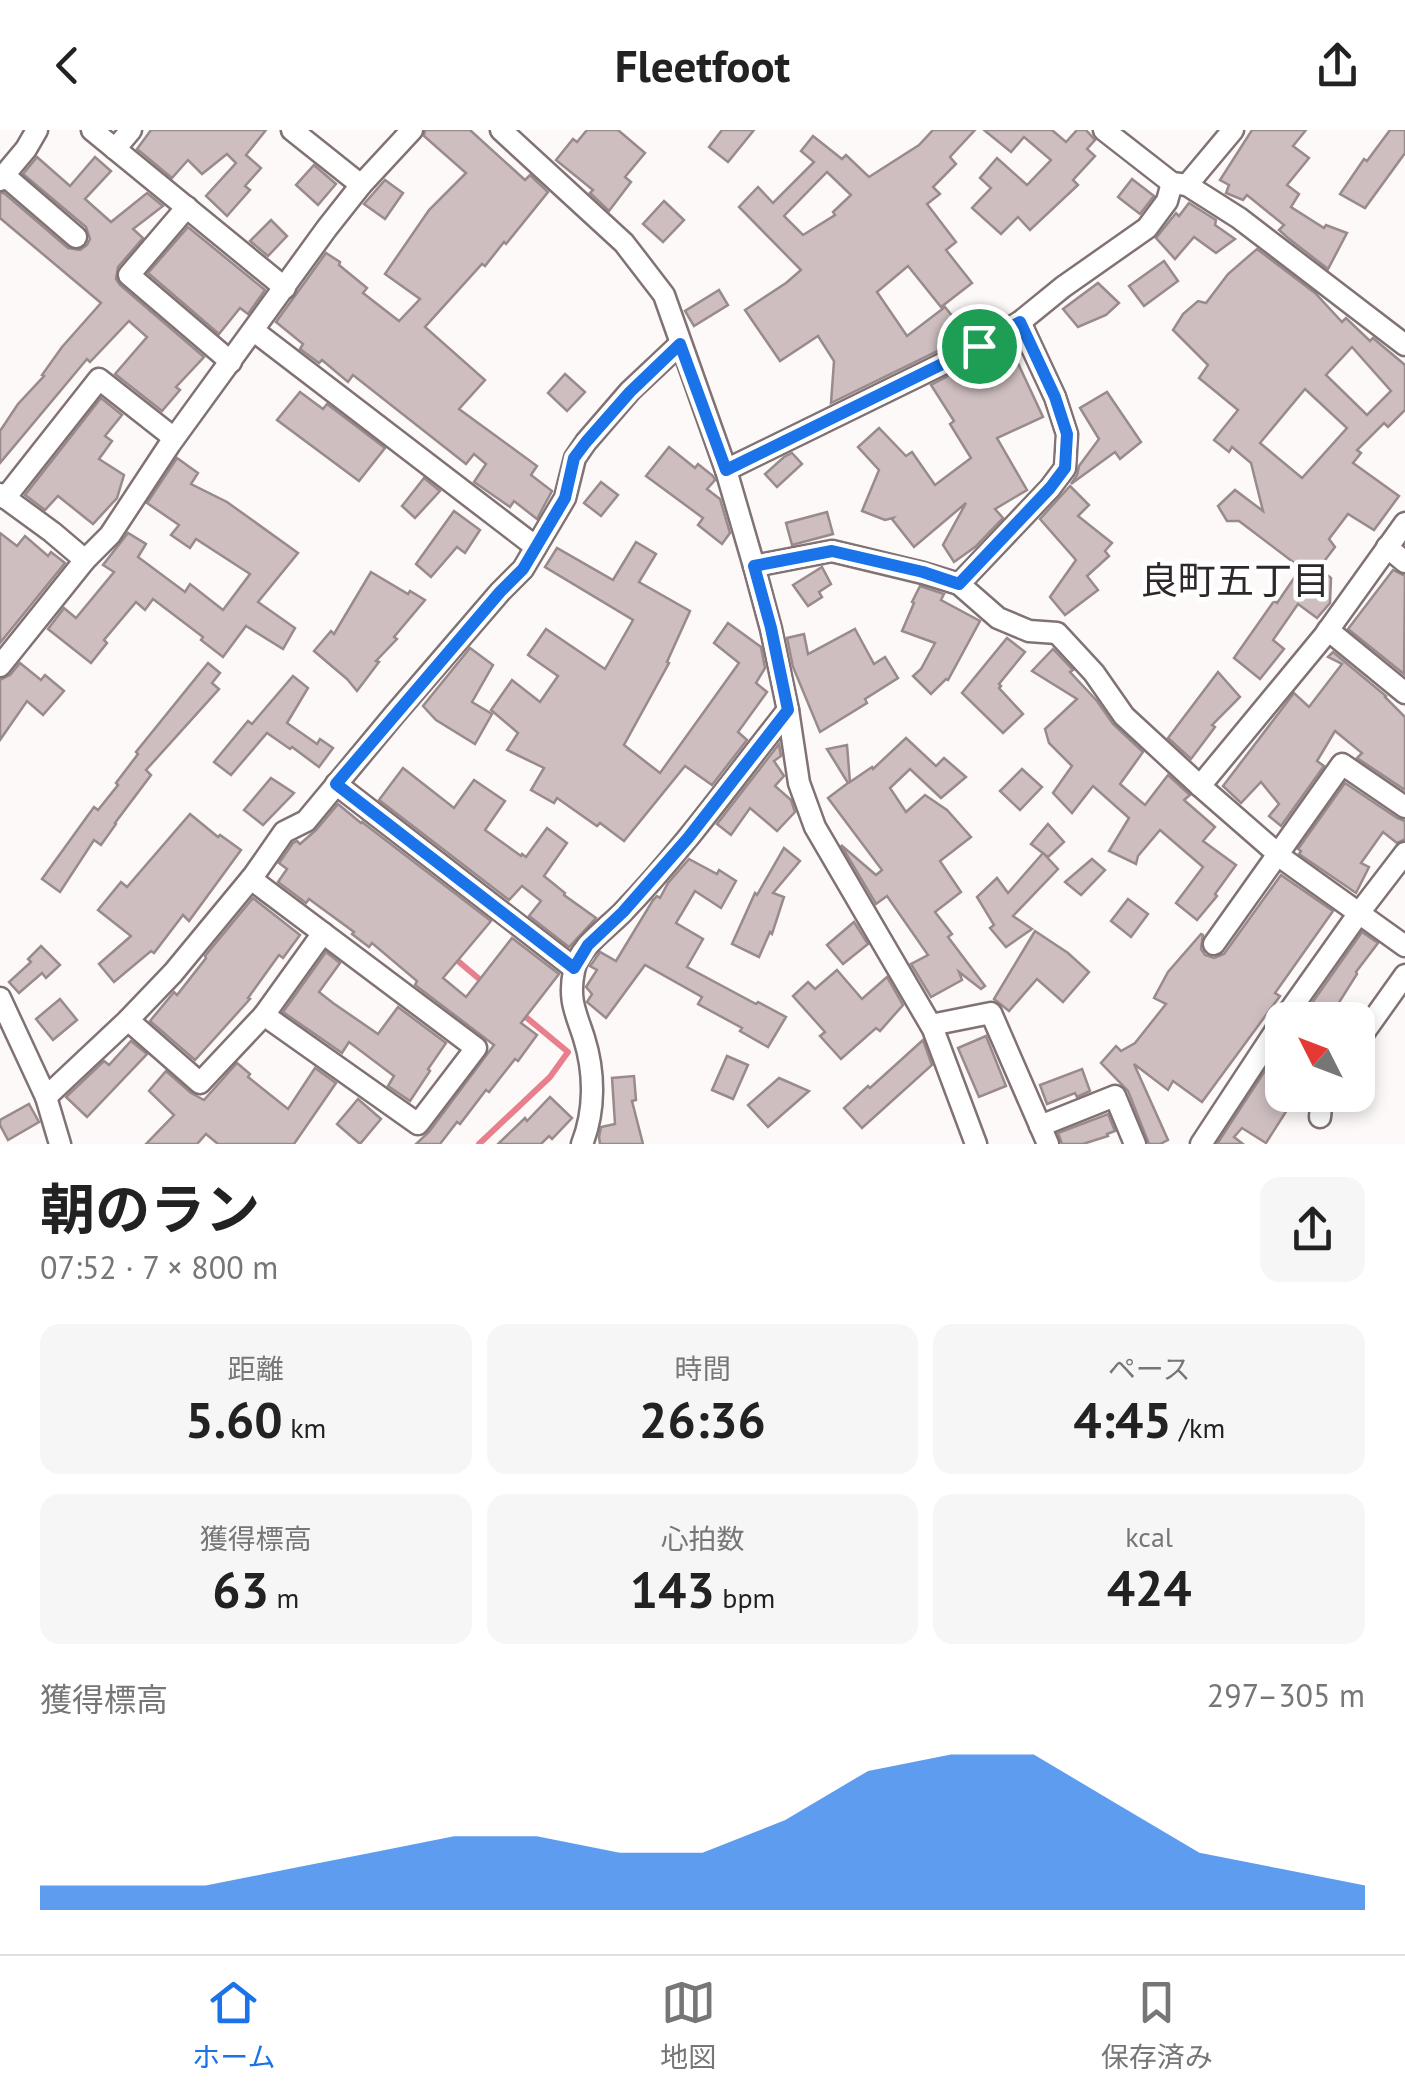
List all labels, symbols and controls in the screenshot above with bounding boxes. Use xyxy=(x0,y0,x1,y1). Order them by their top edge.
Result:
text: Fleetfoot xyxy=(615,36,790,94)
icon: back xyxy=(40,38,95,93)
icon: share xyxy=(1310,38,1365,93)
pin xyxy=(937,304,1022,389)
icon: arrive xyxy=(952,319,1007,374)
district label: 良町五丁目 xyxy=(1140,555,1330,604)
north arrow xyxy=(1265,1002,1375,1112)
map controls xyxy=(1265,1002,1375,1112)
text: 朝のラン xyxy=(40,1173,260,1244)
button: share xyxy=(1260,1177,1365,1282)
text: 07:52 · 7 × 800 m xyxy=(40,1246,278,1288)
text: 距離 xyxy=(228,1350,284,1387)
text: 時間 xyxy=(674,1350,731,1387)
text: ペース xyxy=(1108,1350,1190,1387)
text: 5.60 xyxy=(185,1387,283,1452)
text: 26:36 xyxy=(639,1387,766,1452)
text: 4:45 xyxy=(1073,1387,1172,1452)
text: km xyxy=(283,1409,326,1446)
text: /km xyxy=(1172,1409,1225,1446)
text: kcal xyxy=(1125,1518,1173,1555)
text: 獲得標高 xyxy=(200,1520,312,1557)
text: 心拍数 xyxy=(660,1520,745,1557)
text: 424 xyxy=(1107,1555,1192,1620)
text: 63 xyxy=(212,1557,269,1622)
text: 143 xyxy=(630,1557,715,1622)
text: m xyxy=(269,1579,299,1616)
text: bpm xyxy=(715,1579,775,1616)
text: 297–305 m xyxy=(1207,1674,1365,1716)
text: 獲得標高 xyxy=(40,1678,168,1720)
tab: ホーム xyxy=(192,1975,275,2075)
tab: 地図 xyxy=(660,1975,716,2075)
tab: 保存済み xyxy=(1101,1975,1213,2075)

